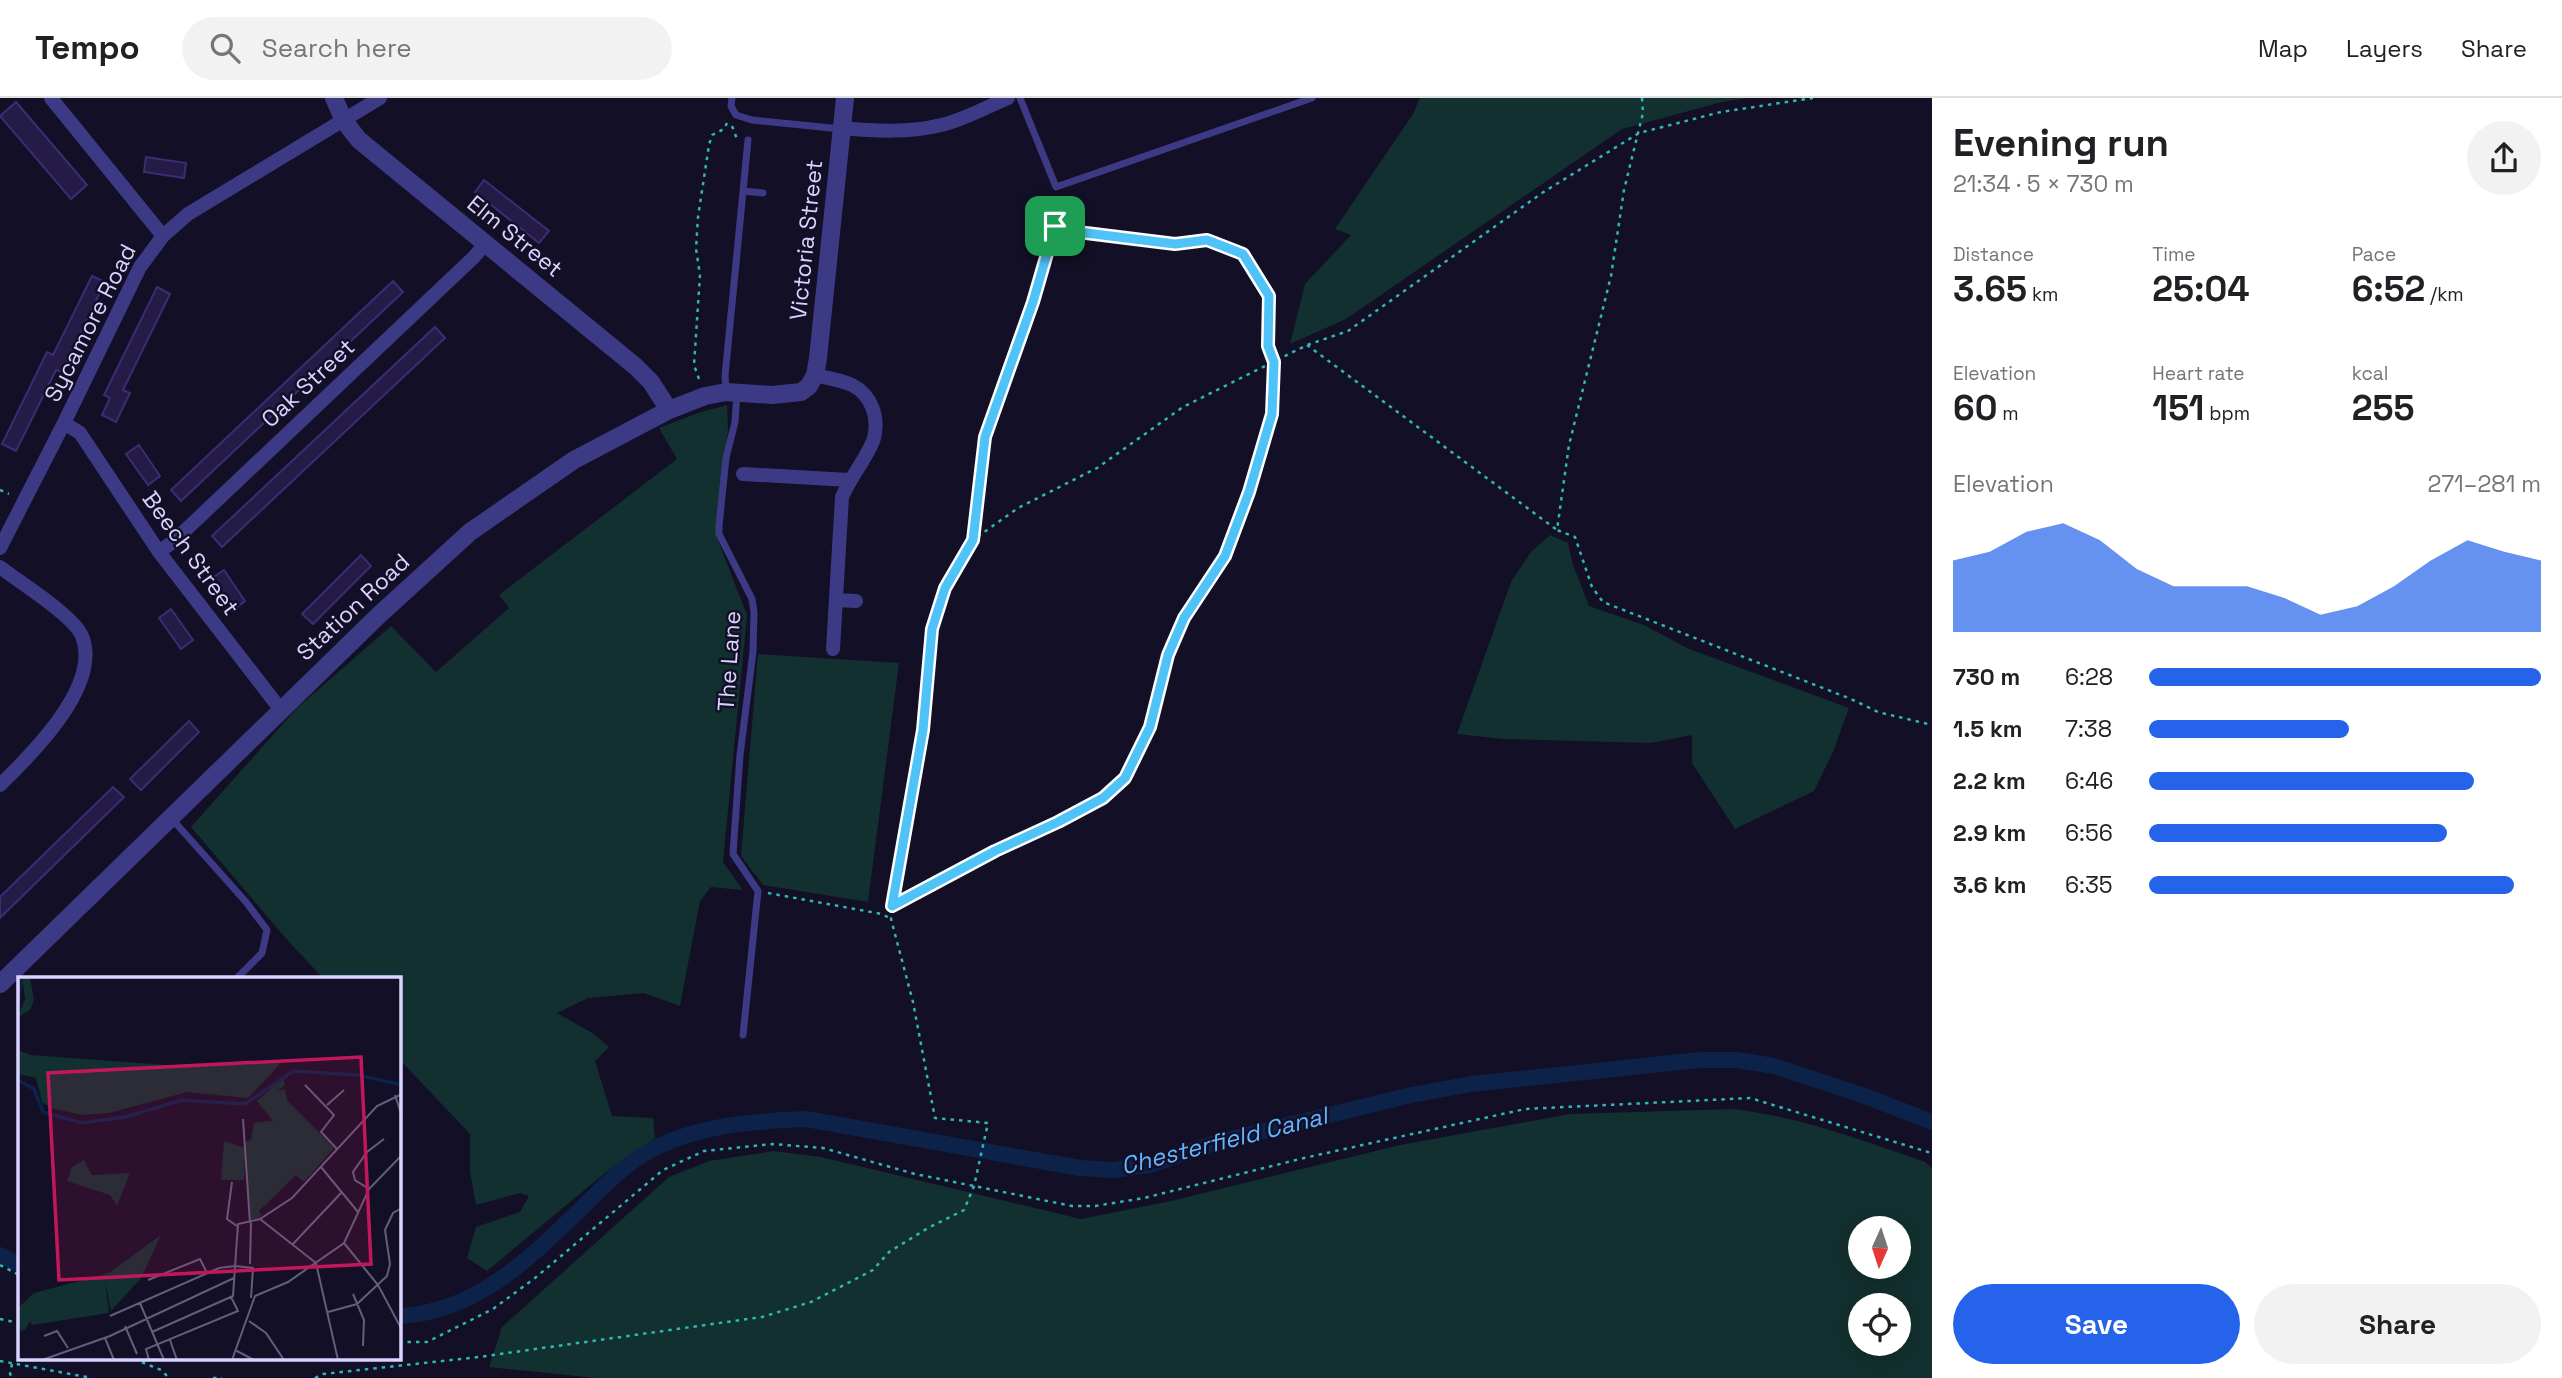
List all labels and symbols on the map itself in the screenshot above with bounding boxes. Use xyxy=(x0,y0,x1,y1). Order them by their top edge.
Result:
street label: Victoria Street xyxy=(783,158,829,322)
street label: Elm Street xyxy=(461,188,569,284)
pin xyxy=(1025,196,1085,256)
street label: Sycamore Road xyxy=(37,239,143,407)
street label: Oak Street xyxy=(255,332,361,434)
street label: Beech Street xyxy=(136,485,246,621)
street label: Station Road xyxy=(290,547,416,667)
street label: The Lane xyxy=(711,610,747,712)
inset map xyxy=(18,977,401,1360)
water label: Chesterfield Canal xyxy=(1117,1099,1333,1181)
north arrow xyxy=(1848,1216,1911,1279)

